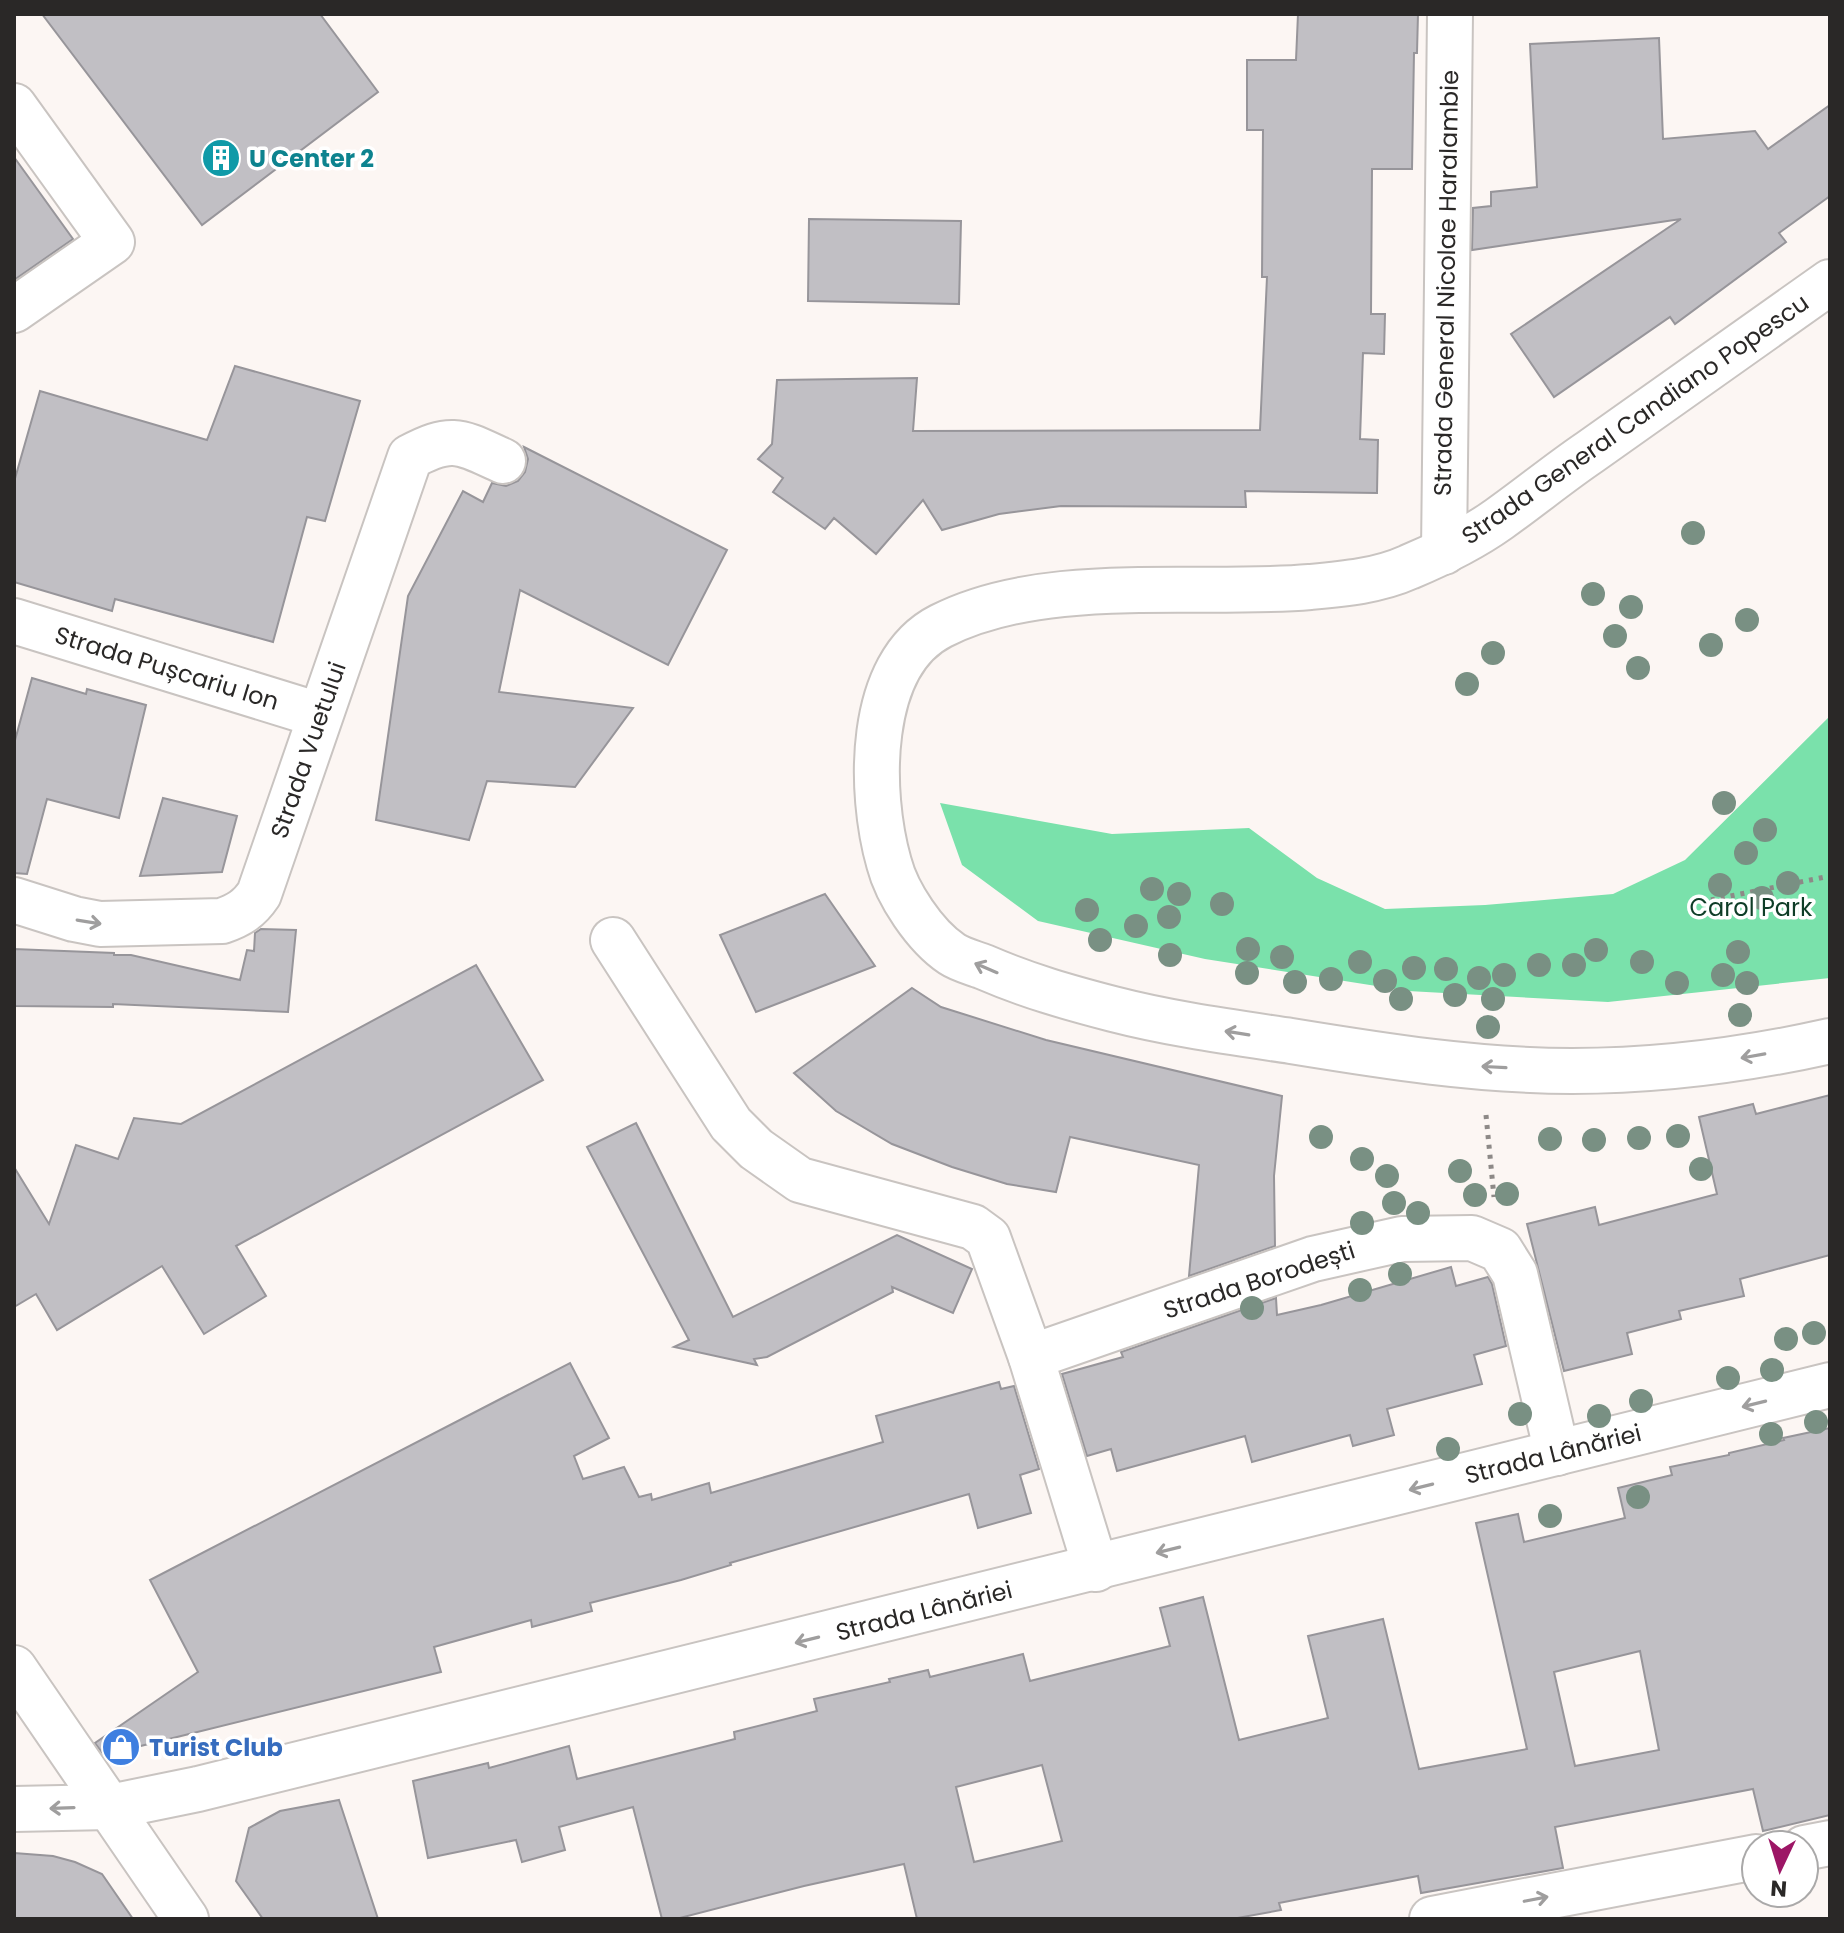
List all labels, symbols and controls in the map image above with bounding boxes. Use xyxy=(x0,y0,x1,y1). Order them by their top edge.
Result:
street label: Strada General Nicolae Haralambie xyxy=(1426,70,1466,496)
building icon: U Center 2 xyxy=(200,137,242,179)
place label: U Center 2 xyxy=(249,142,374,175)
street label: Strada General Candiano Popescu xyxy=(1455,286,1815,552)
street label: Strada Pușcariu Ion xyxy=(51,618,283,718)
street label: Strada Vuetului xyxy=(262,657,354,843)
park label: Carol Park xyxy=(1690,891,1813,924)
one-way arrow xyxy=(76,915,101,930)
one-way arrow xyxy=(974,960,999,975)
one-way arrow xyxy=(1225,1025,1250,1040)
one-way arrow xyxy=(1741,1049,1767,1064)
one-way arrow xyxy=(1481,1059,1508,1074)
street label: Strada Borodești xyxy=(1159,1233,1359,1327)
one-way arrow xyxy=(1742,1397,1768,1412)
street label: Strada Lânăriei xyxy=(1461,1416,1645,1492)
one-way arrow xyxy=(1408,1480,1434,1495)
one-way arrow xyxy=(1156,1544,1182,1559)
street label: Strada Lânăriei xyxy=(832,1573,1016,1649)
one-way arrow xyxy=(795,1633,821,1648)
shop icon: Turist Club xyxy=(100,1726,142,1768)
place label: Turist Club xyxy=(149,1731,283,1764)
one-way arrow xyxy=(49,1801,76,1816)
north arrow xyxy=(1740,1829,1820,1909)
text: N xyxy=(1769,1872,1788,1904)
one-way arrow xyxy=(1523,1891,1548,1906)

